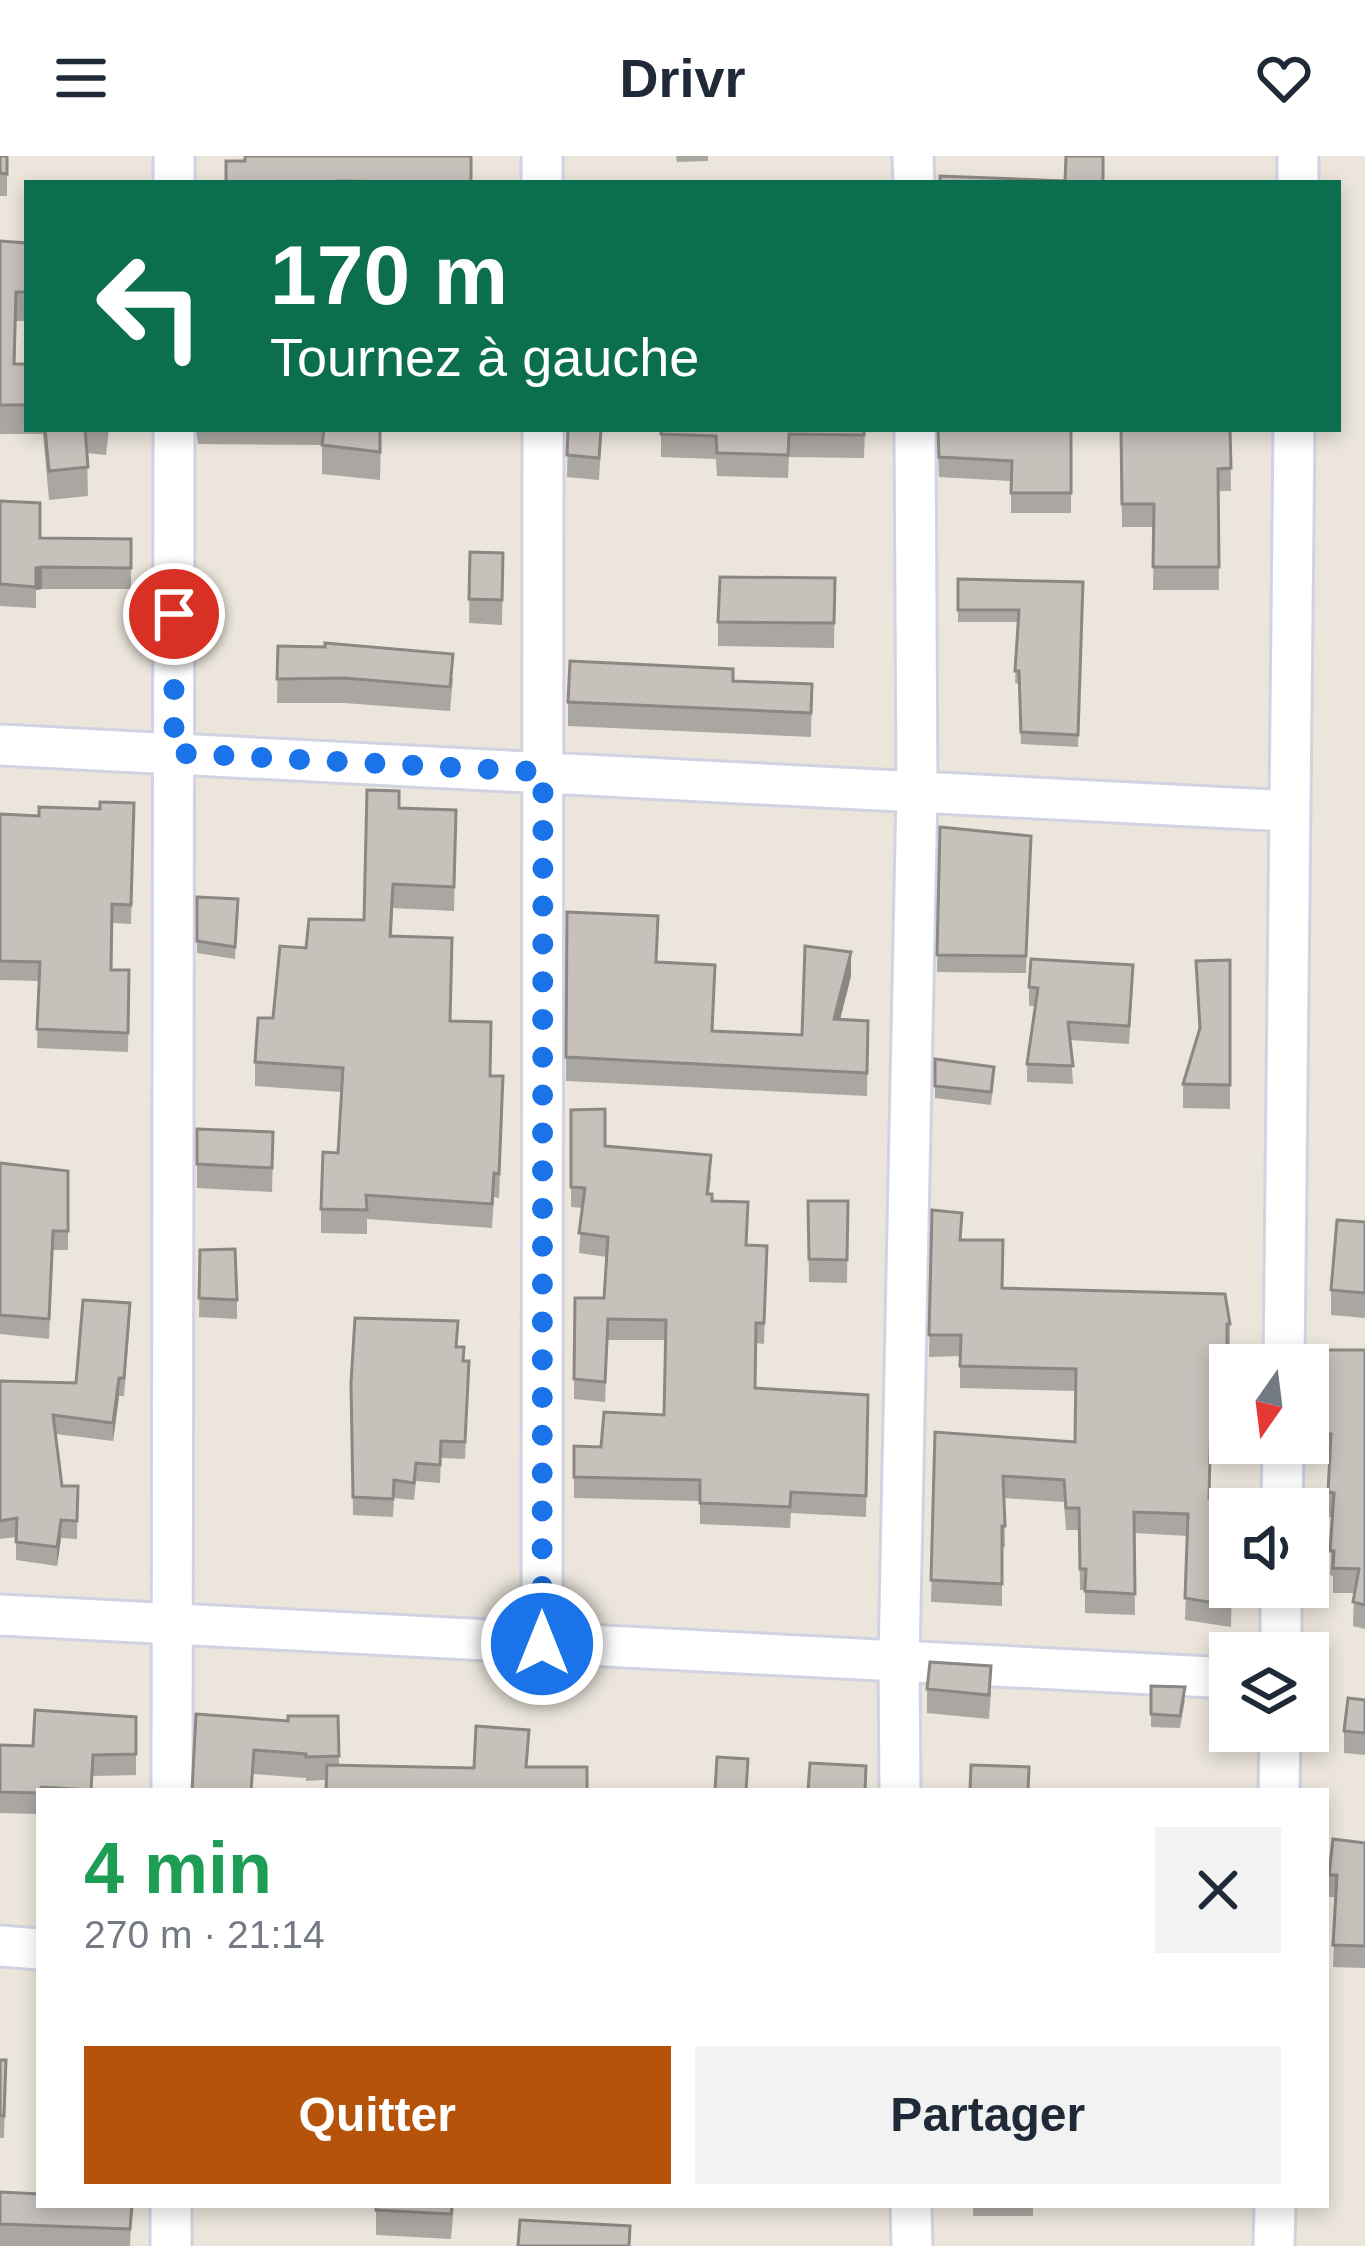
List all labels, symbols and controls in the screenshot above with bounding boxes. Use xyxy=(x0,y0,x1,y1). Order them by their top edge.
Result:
icon: menu xyxy=(48,45,114,111)
icon: heart xyxy=(1251,45,1317,111)
text: Drivr xyxy=(619,48,746,108)
icon: left xyxy=(72,228,228,384)
text: 170 m xyxy=(270,228,508,322)
text: Tournez à gauche xyxy=(270,327,699,387)
pin xyxy=(123,563,225,665)
icon: arrive xyxy=(141,581,207,647)
north arrow xyxy=(1209,1344,1329,1464)
map controls xyxy=(1209,1344,1329,1752)
button: sound xyxy=(1209,1488,1329,1608)
position arrow xyxy=(479,1581,605,1707)
button: layers xyxy=(1209,1632,1329,1752)
button: close xyxy=(1155,1827,1281,1953)
text: 4 min xyxy=(84,1828,272,1908)
text: 270 m · 21:14 xyxy=(84,1913,325,1956)
button: Quitter xyxy=(84,2046,671,2184)
button: Partager xyxy=(695,2046,1281,2184)

